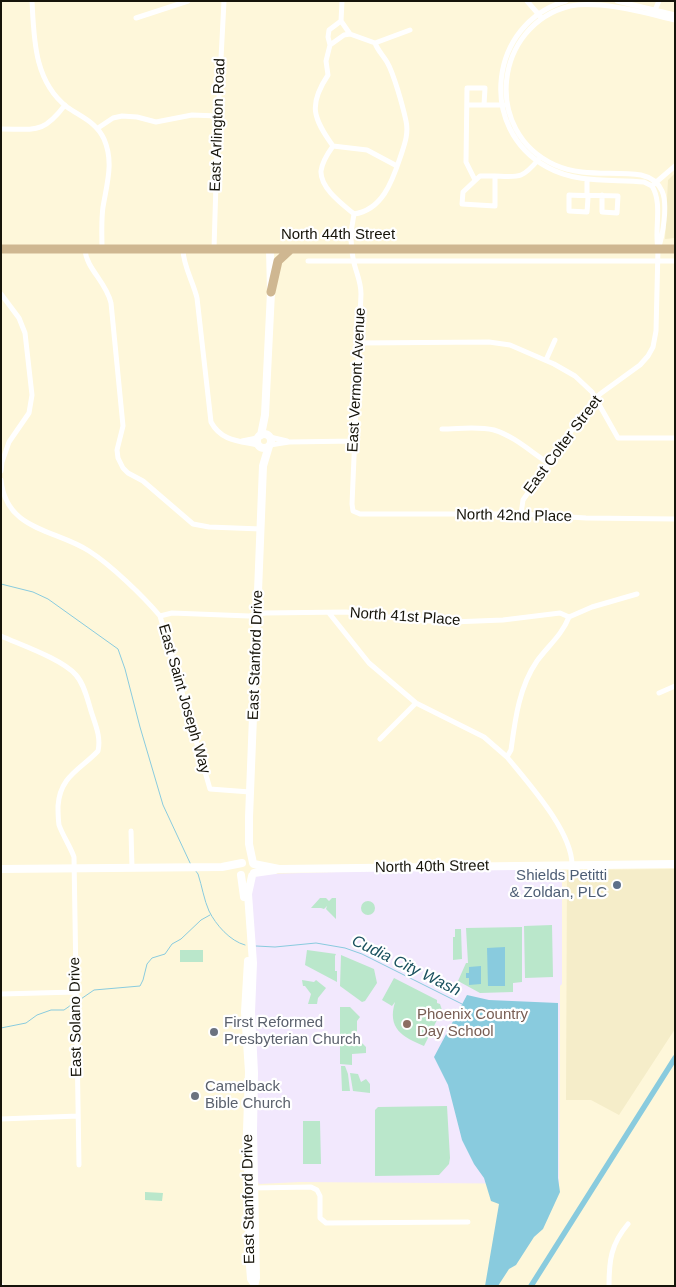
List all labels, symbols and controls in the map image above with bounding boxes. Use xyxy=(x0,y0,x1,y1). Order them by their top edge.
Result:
street label: East Arlington Road xyxy=(207,58,229,192)
street label: North 44th Street xyxy=(281,226,395,244)
street label: East Vermont Avenue xyxy=(344,307,370,453)
street label: East Colter Street xyxy=(520,392,606,498)
street label: North 42nd Place xyxy=(456,506,572,526)
street label: East Stanford Drive xyxy=(245,590,267,720)
street label: North 41st Place xyxy=(349,604,461,630)
street label: East Saint Joseph Way xyxy=(154,622,214,776)
street label: North 40th Street xyxy=(375,857,489,877)
place label: Shields Petitti & Zoldan, PLC xyxy=(509,867,607,902)
marker: Shields Petitti & Zoldan, PLC xyxy=(611,879,623,891)
water label: Cudia City Wash xyxy=(348,931,464,1001)
street label: East Solano Drive xyxy=(66,957,86,1077)
place label: Phoenix Country Day School xyxy=(417,1006,528,1041)
place label: First Reformed Presbyterian Church xyxy=(224,1014,361,1049)
marker: Phoenix Country Day School xyxy=(401,1018,413,1030)
marker: First Reformed Presbyterian Church xyxy=(208,1026,220,1038)
place label: Camelback Bible Church xyxy=(205,1078,291,1113)
marker: Camelback Bible Church xyxy=(189,1090,201,1102)
street label: East Stanford Drive xyxy=(239,1134,259,1264)

